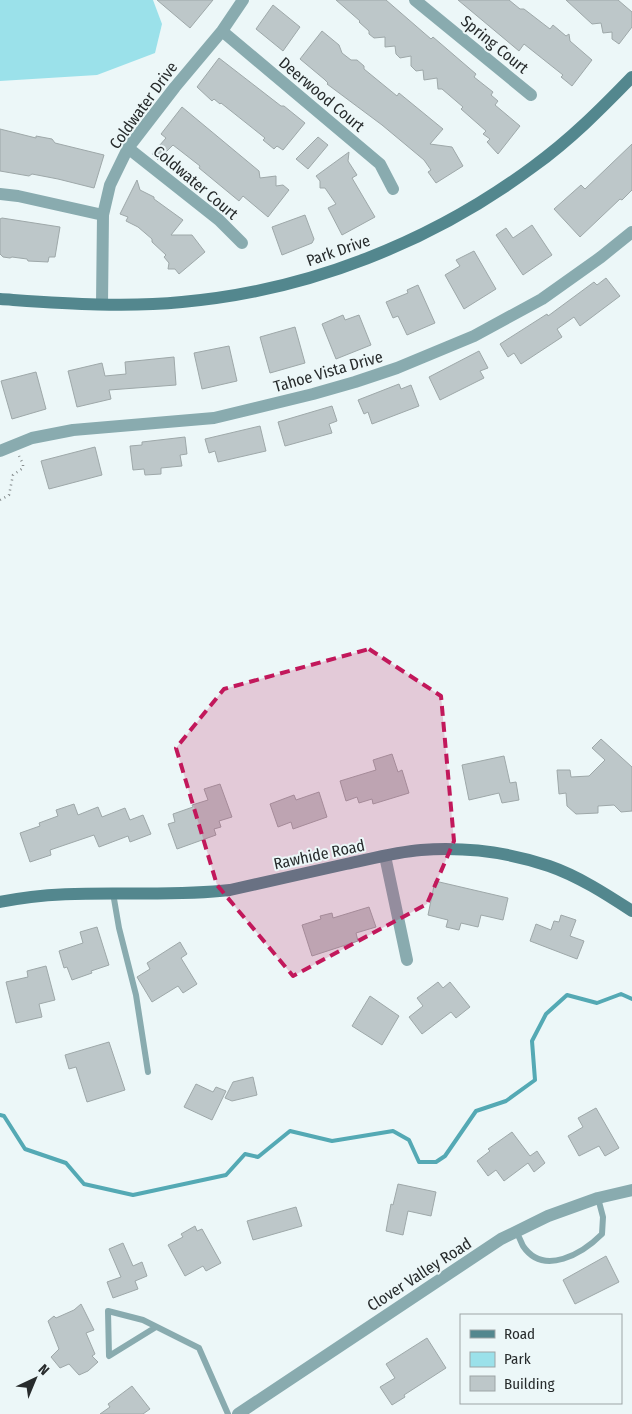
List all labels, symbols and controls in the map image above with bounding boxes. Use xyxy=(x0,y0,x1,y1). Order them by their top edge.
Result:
street label: Spring Court xyxy=(457,11,533,78)
street label: Deerwood Court xyxy=(275,53,369,136)
street label: Coldwater Drive xyxy=(105,58,181,153)
street label: Coldwater Court xyxy=(149,141,242,224)
street label: Park Drive xyxy=(304,231,373,270)
street label: Tahoe Vista Drive xyxy=(271,347,385,396)
street label: Rawhide Road xyxy=(272,836,366,873)
street label: Clover Valley Road xyxy=(364,1234,475,1315)
legend xyxy=(460,1314,622,1404)
text: Road xyxy=(504,1325,535,1343)
text: Park xyxy=(504,1350,531,1368)
north arrow xyxy=(10,1354,60,1404)
text: N xyxy=(35,1361,53,1379)
text: Building xyxy=(504,1375,555,1393)

